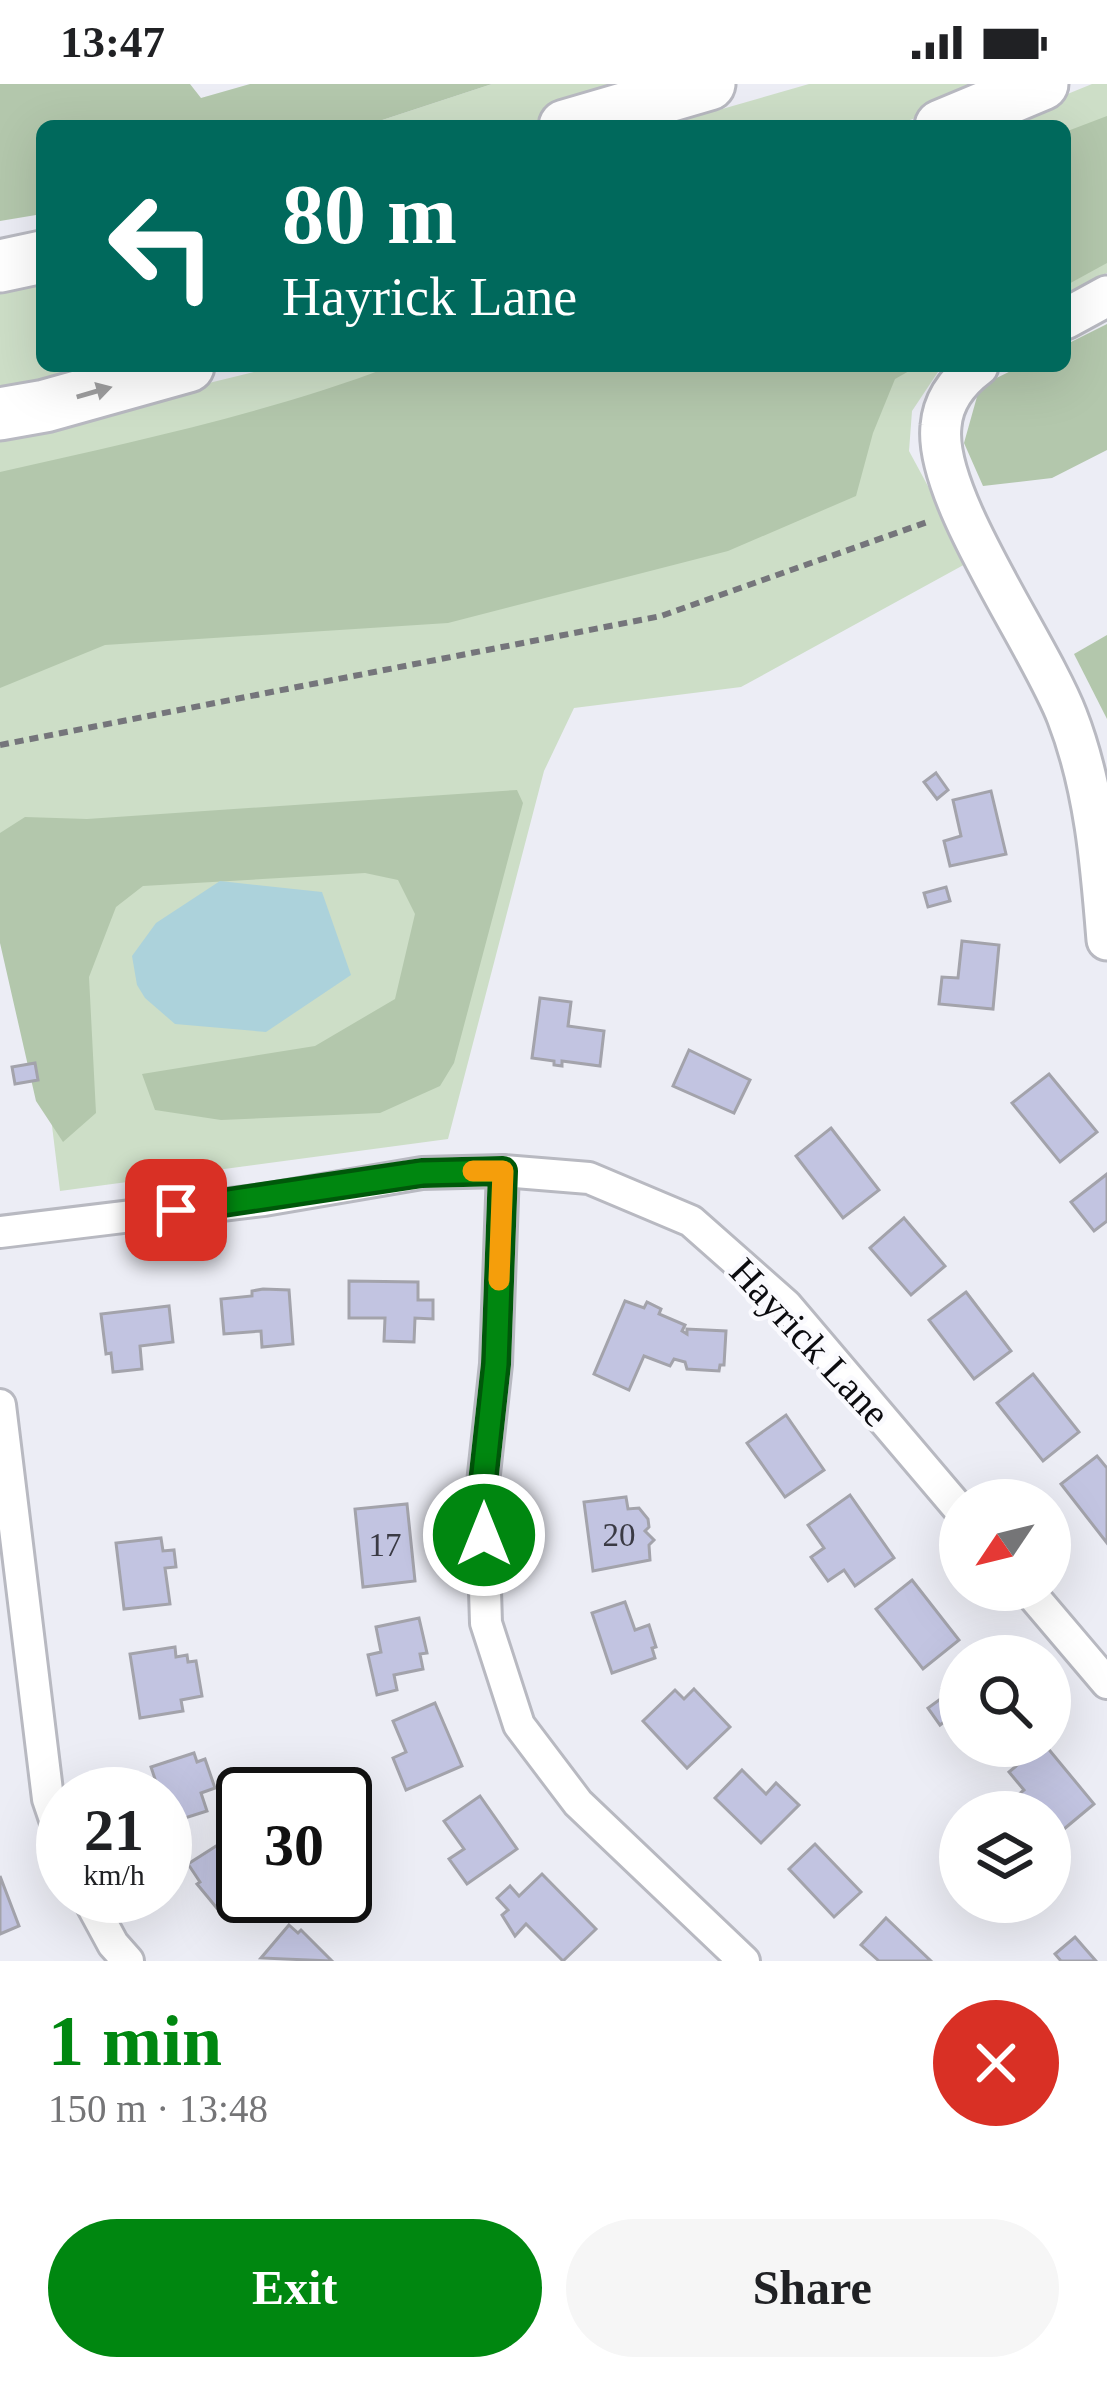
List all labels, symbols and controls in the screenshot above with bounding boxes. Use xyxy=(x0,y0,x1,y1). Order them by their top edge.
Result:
text: 13:47 xyxy=(60,17,165,67)
icon: left xyxy=(84,168,240,324)
text: 80 m xyxy=(282,168,457,261)
text: Hayrick Lane xyxy=(282,267,577,327)
one-way arrow xyxy=(76,382,113,401)
pin xyxy=(125,1159,227,1261)
icon: arrive xyxy=(143,1177,209,1243)
street label: Hayrick Lane xyxy=(721,1249,898,1435)
position arrow xyxy=(421,1472,547,1598)
north arrow xyxy=(939,1479,1071,1611)
map controls xyxy=(939,1479,1071,1923)
house number: 20 xyxy=(603,1517,636,1553)
house number: 17 xyxy=(369,1527,402,1563)
button: search xyxy=(939,1635,1071,1767)
speed limit sign: 30 xyxy=(216,1767,372,1923)
button: layers xyxy=(939,1791,1071,1923)
text: 21 xyxy=(84,1797,144,1863)
text: km/h xyxy=(83,1858,145,1891)
button: close xyxy=(933,2000,1059,2126)
text: 1 min xyxy=(48,2001,222,2081)
text: 150 m · 13:48 xyxy=(48,2087,268,2130)
button: Exit xyxy=(48,2219,542,2357)
button: Share xyxy=(566,2219,1059,2357)

